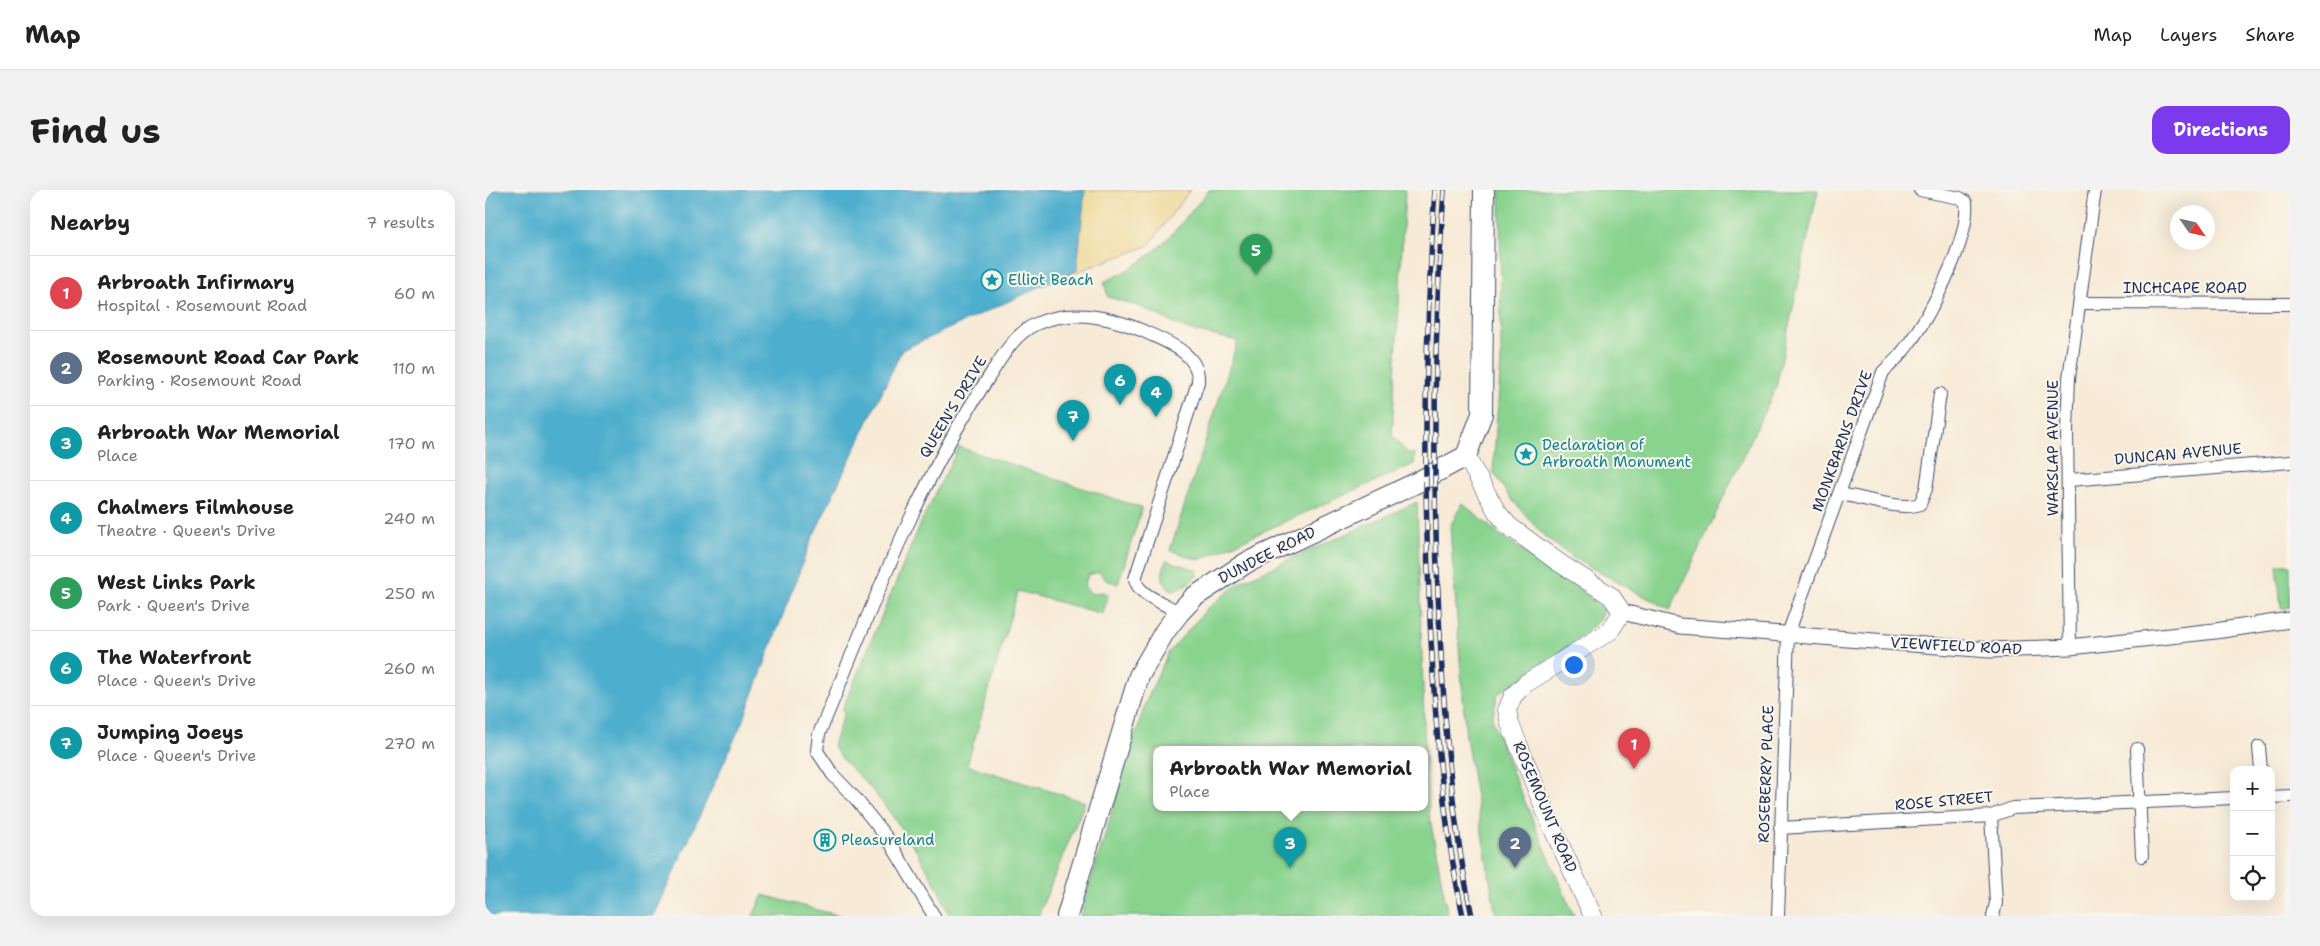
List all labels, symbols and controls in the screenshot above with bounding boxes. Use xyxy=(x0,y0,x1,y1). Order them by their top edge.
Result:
text: Map xyxy=(25,19,81,51)
text: Map xyxy=(2094,23,2132,47)
text: Layers xyxy=(2160,23,2217,47)
text: Share xyxy=(2245,23,2295,47)
button: Directions xyxy=(2152,106,2290,154)
text: Find us xyxy=(30,107,161,154)
north arrow xyxy=(2170,205,2215,250)
text: Nearby xyxy=(50,209,130,237)
text: 7 results xyxy=(366,212,435,233)
pin: 5 xyxy=(1240,234,1272,275)
place icon: Elliot Beach xyxy=(980,268,1004,292)
text: Arbroath Infirmary xyxy=(97,270,295,295)
place label: Elliot Beach xyxy=(1008,270,1094,290)
street label: INCHCAPE ROAD xyxy=(2123,278,2247,298)
text: 1 xyxy=(62,283,70,304)
text: 60 m xyxy=(394,283,435,304)
text: Hospital · Rosemount Road xyxy=(97,295,307,316)
text: Rosemount Road Car Park xyxy=(97,345,359,370)
street label: QUEEN'S DRIVE xyxy=(915,352,991,462)
text: 2 xyxy=(60,358,72,379)
text: 110 m xyxy=(392,358,435,379)
pin: 6 xyxy=(1104,364,1136,405)
street label: MONKBARNS DRIVE xyxy=(1807,368,1877,514)
text: Parking · Rosemount Road xyxy=(97,370,302,391)
pin: 4 xyxy=(1140,376,1172,417)
street label: WARSLAP AVENUE xyxy=(2043,380,2063,516)
pin: 7 xyxy=(1057,400,1089,441)
text: Arbroath War Memorial xyxy=(97,420,340,445)
text: 3 xyxy=(60,433,72,454)
text: 170 m xyxy=(388,433,435,454)
place label: Declaration of Arbroath Monument xyxy=(1542,435,1691,472)
street label: DUNCAN AVENUE xyxy=(2113,438,2243,470)
place icon: Declaration of Arbroath Monument xyxy=(1514,442,1538,466)
text: Place xyxy=(97,445,138,466)
text: Chalmers Filmhouse xyxy=(97,495,294,520)
text: 4 xyxy=(60,508,72,529)
text: 240 m xyxy=(383,508,435,529)
text: Theatre · Queen's Drive xyxy=(97,520,276,541)
street label: DUNDEE ROAD xyxy=(1215,522,1319,588)
text: West Links Park xyxy=(97,570,256,595)
text: 5 xyxy=(61,583,71,604)
text: 250 m xyxy=(384,583,435,604)
text: Park · Queen's Drive xyxy=(97,595,250,616)
street label: VIEWFIELD ROAD xyxy=(1890,633,2022,659)
text: The Waterfront xyxy=(97,645,251,670)
your location xyxy=(1561,652,1587,678)
text: 6 xyxy=(60,658,72,679)
text: 260 m xyxy=(383,658,435,679)
text: Place · Queen's Drive xyxy=(97,670,256,691)
street label: ROSEBERRY PLACE xyxy=(1754,705,1778,843)
text: Jumping Joeys xyxy=(97,720,244,745)
pin: 1 xyxy=(1618,728,1650,769)
text: 7 xyxy=(60,733,72,754)
text: 270 m xyxy=(384,733,435,754)
street label: ROSEMOUNT ROAD xyxy=(1508,738,1582,876)
text: Place · Queen's Drive xyxy=(97,745,256,766)
popup xyxy=(1153,746,1428,811)
text: Arbroath War Memorial xyxy=(1169,756,1412,781)
map controls xyxy=(2230,766,2275,901)
button: + xyxy=(2230,766,2275,811)
text: Place xyxy=(1169,781,1210,802)
street label: ROSE STREET xyxy=(1894,787,1994,815)
button: − xyxy=(2230,811,2275,856)
pin: 3 xyxy=(1274,827,1306,868)
pin: 2 xyxy=(1499,827,1531,868)
building icon: Pleasureland xyxy=(813,828,837,852)
place label: Pleasureland xyxy=(841,830,935,850)
button: locate xyxy=(2230,856,2275,901)

